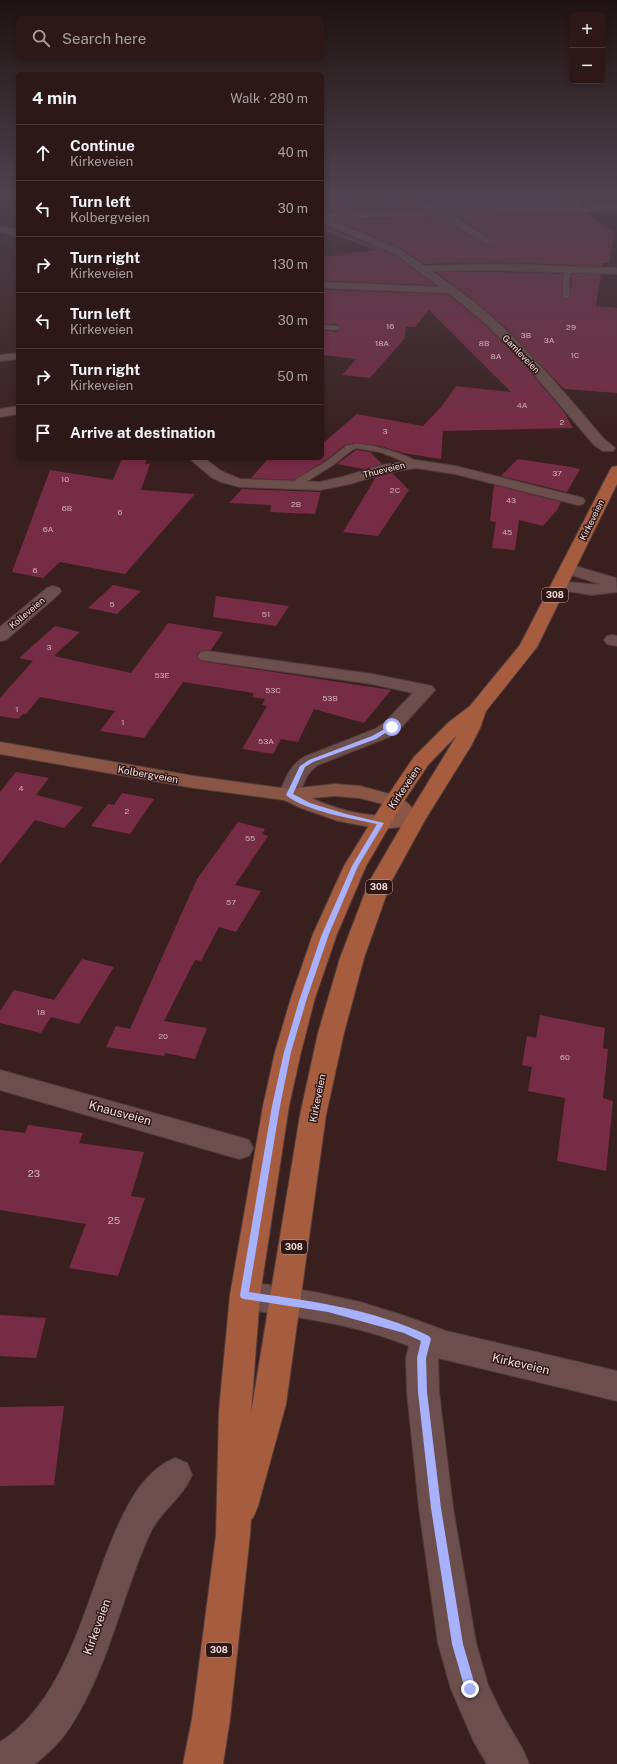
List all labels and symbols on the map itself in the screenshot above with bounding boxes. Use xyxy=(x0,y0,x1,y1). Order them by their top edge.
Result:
house number: 16 xyxy=(386,321,394,331)
house number: 29 xyxy=(566,322,576,332)
house number: 3B xyxy=(521,330,531,340)
street label: Gamleveien xyxy=(500,332,542,375)
house number: 3A xyxy=(544,335,555,345)
house number: 18A xyxy=(375,338,389,348)
house number: 8B xyxy=(479,338,489,348)
house number: 1C xyxy=(571,350,580,360)
house number: 8A xyxy=(491,351,502,361)
house number: 4A xyxy=(517,400,528,410)
house number: 2 xyxy=(560,417,565,427)
house number: 3 xyxy=(382,426,388,436)
street label: Thueveien xyxy=(362,459,406,480)
house number: 37 xyxy=(552,468,562,478)
house number: 10 xyxy=(61,474,69,484)
house number: 2C xyxy=(390,485,401,495)
house number: 43 xyxy=(506,495,516,505)
street label: Kirkeveien xyxy=(577,498,606,542)
house number: 2B xyxy=(291,499,301,509)
house number: 6B xyxy=(62,503,72,513)
house number: 6 xyxy=(118,507,123,517)
house number: 6A xyxy=(43,524,54,534)
house number: 45 xyxy=(502,527,512,537)
house number: 6 xyxy=(33,565,38,575)
road number: 308 xyxy=(542,588,568,602)
street label: Kolleveien xyxy=(7,595,47,631)
house number: 5 xyxy=(109,599,115,609)
house number: 51 xyxy=(262,609,270,619)
house number: 3 xyxy=(46,642,52,652)
house number: 53E xyxy=(154,670,170,680)
house number: 53C xyxy=(265,685,281,695)
house number: 53B xyxy=(322,693,338,703)
house number: 1 xyxy=(15,704,19,714)
house number: 1 xyxy=(121,717,125,727)
route start xyxy=(383,718,401,736)
house number: 53A xyxy=(258,736,274,746)
street label: Kolbergveien xyxy=(117,763,179,785)
street label: Kirkeveien xyxy=(385,763,423,811)
house number: 4 xyxy=(18,783,24,793)
house number: 2 xyxy=(125,806,130,816)
house number: 55 xyxy=(245,833,255,843)
road number: 308 xyxy=(366,880,392,894)
house number: 57 xyxy=(226,897,236,907)
house number: 18 xyxy=(37,1007,45,1017)
house number: 20 xyxy=(158,1031,168,1041)
house number: 60 xyxy=(560,1052,570,1062)
street label: Kirkeveien xyxy=(306,1073,328,1123)
street label: Knausveien xyxy=(87,1098,153,1128)
house number: 23 xyxy=(28,1167,40,1179)
house number: 25 xyxy=(108,1214,120,1226)
road number: 308 xyxy=(281,1240,307,1254)
street label: Kirkeveien xyxy=(491,1351,551,1377)
street label: Kirkeveien xyxy=(80,1597,114,1657)
road number: 308 xyxy=(206,1643,232,1657)
route end xyxy=(461,1680,479,1698)

